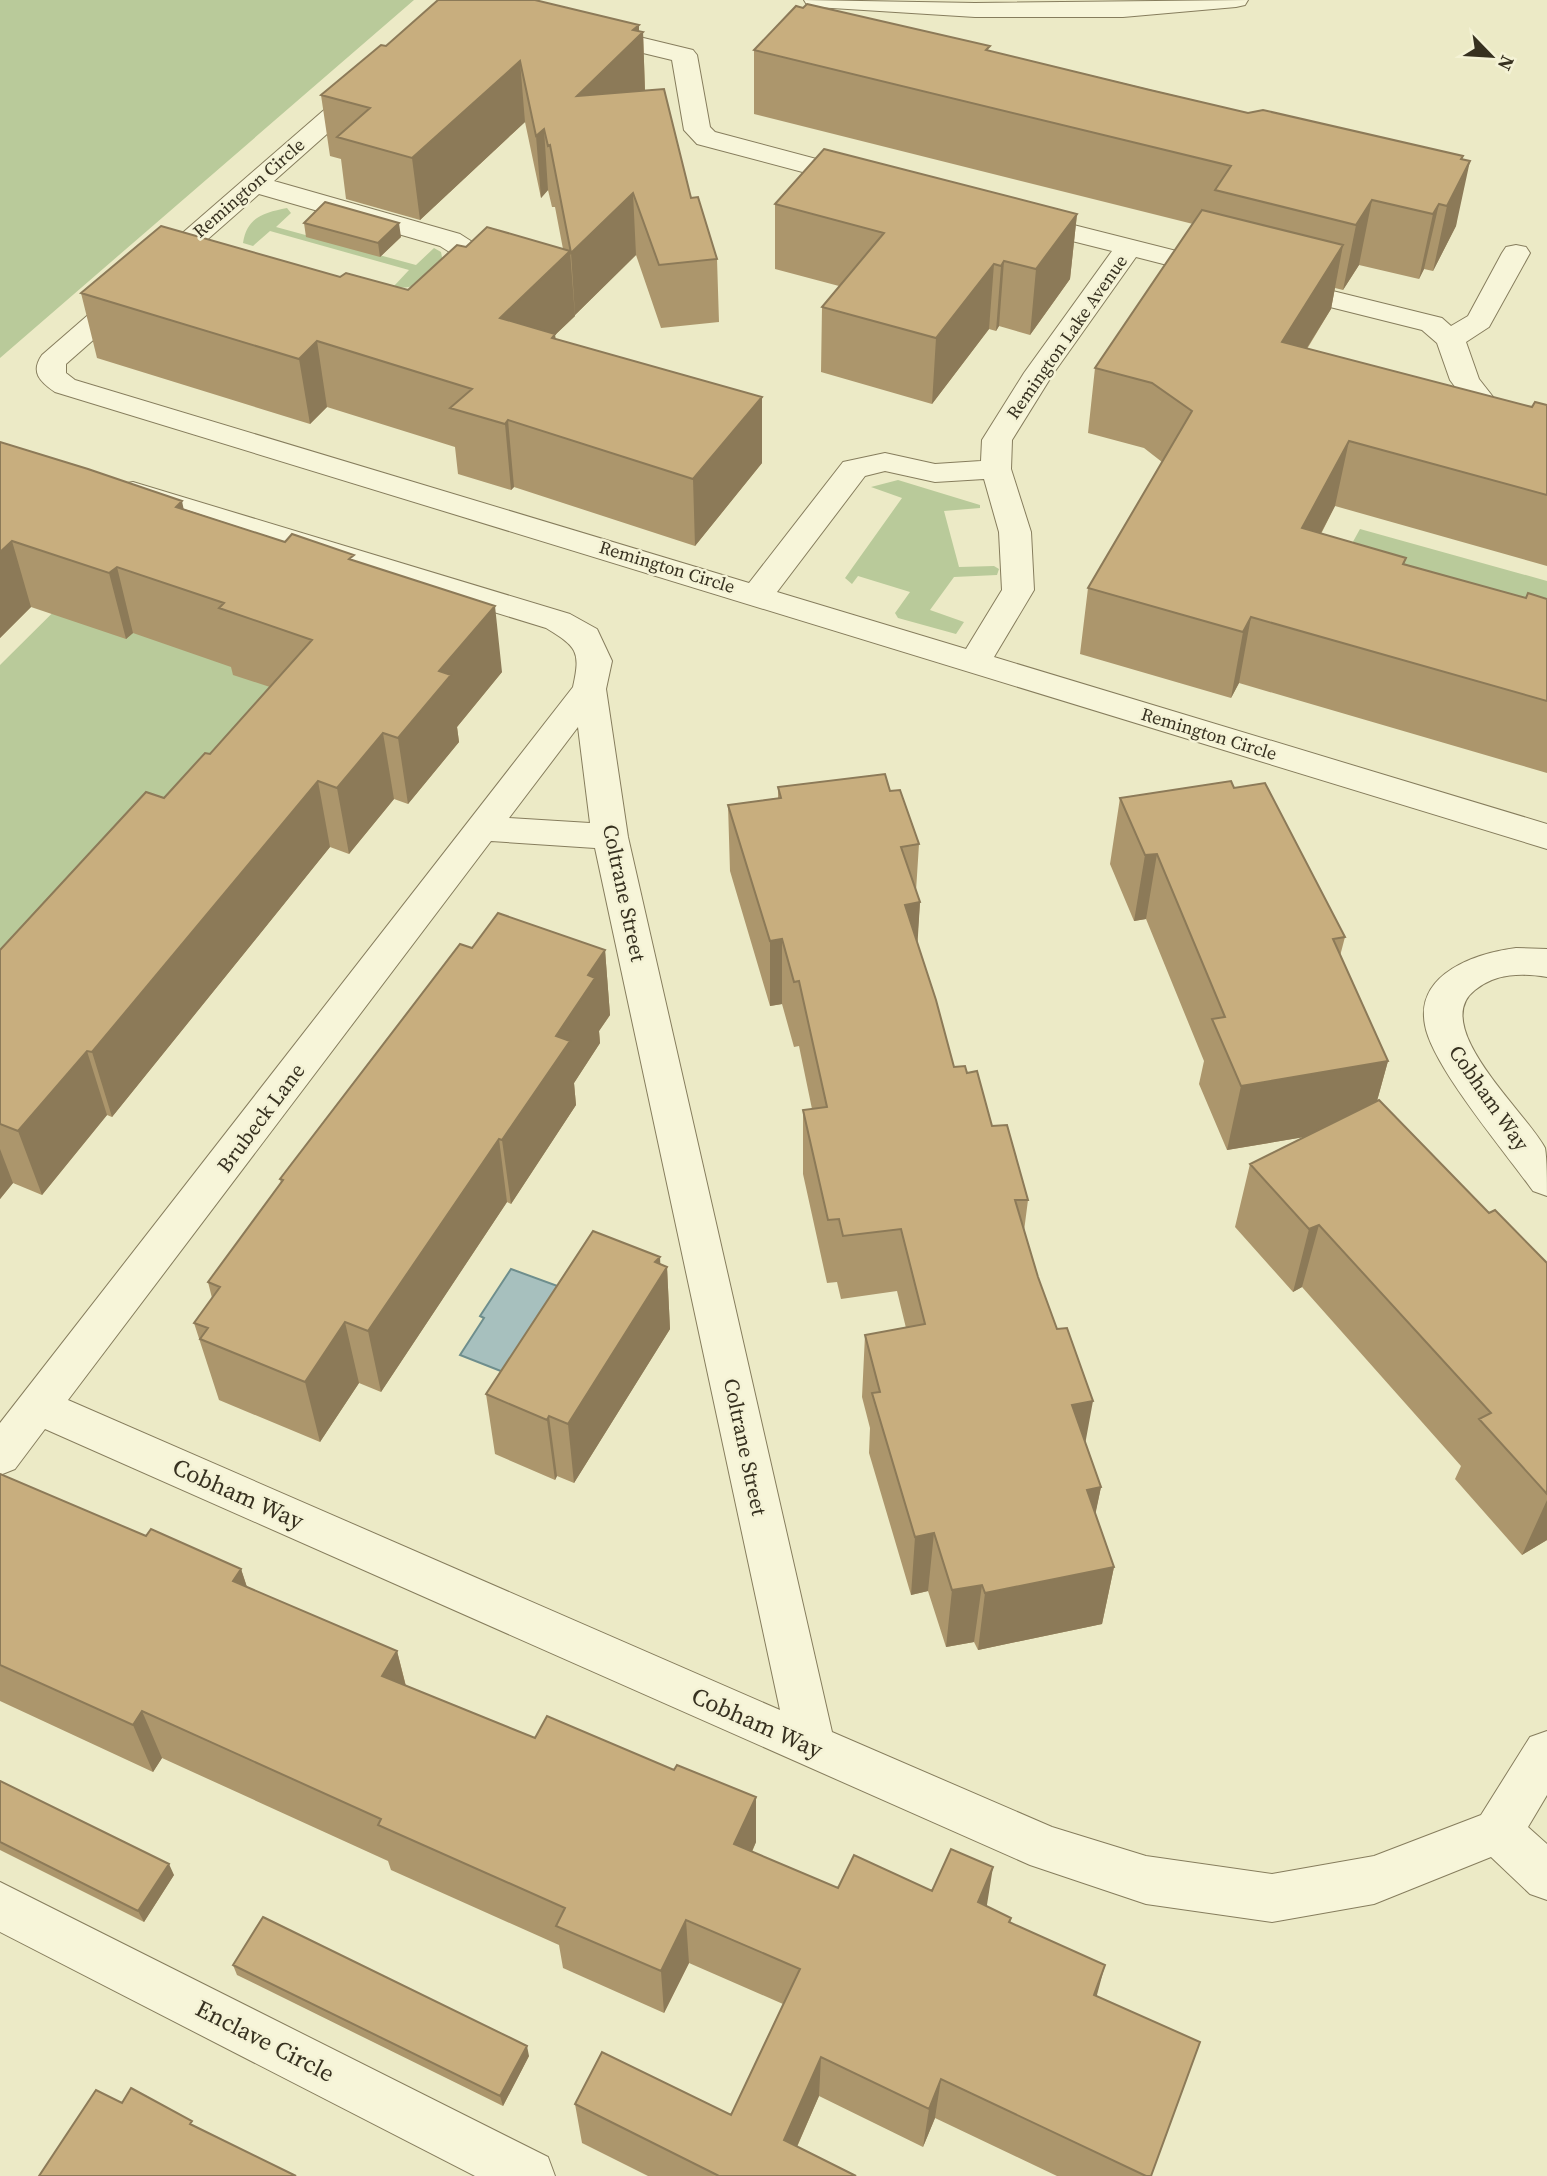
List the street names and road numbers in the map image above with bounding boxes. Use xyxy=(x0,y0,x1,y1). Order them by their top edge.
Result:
street label: Remington Circle xyxy=(187,132,310,243)
street label: Remington Lake Avenue xyxy=(1000,250,1133,424)
street label: Remington Circle xyxy=(596,534,738,599)
street label: Remington Circle xyxy=(1138,701,1280,766)
street label: Coltrane Street xyxy=(596,822,653,964)
street label: Cobham Way xyxy=(1442,1039,1537,1157)
street label: Brubeck Lane xyxy=(210,1057,311,1178)
street label: Coltrane Street xyxy=(717,1376,774,1518)
street label: Cobham Way xyxy=(167,1450,310,1537)
street label: Cobham Way xyxy=(686,1679,829,1766)
street label: Enclave Circle xyxy=(190,1991,340,2090)

